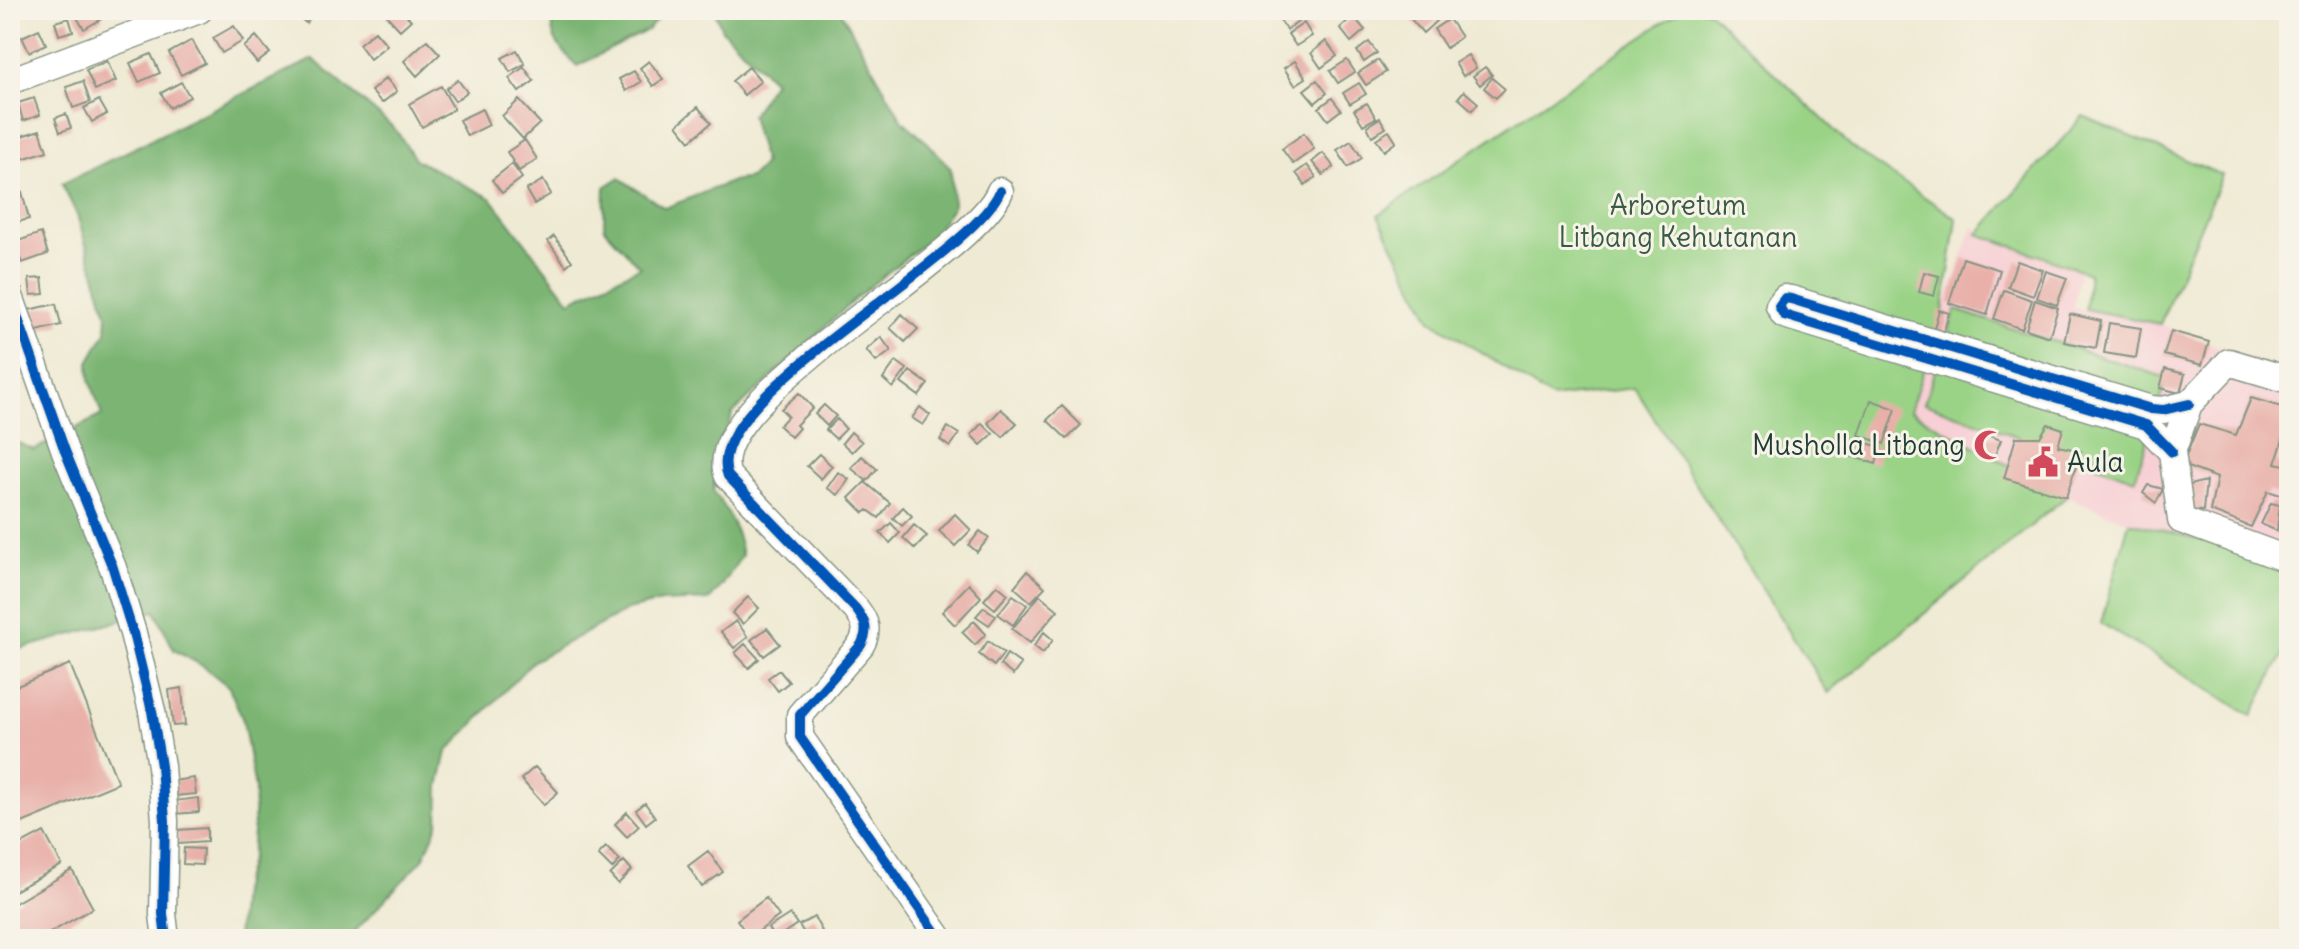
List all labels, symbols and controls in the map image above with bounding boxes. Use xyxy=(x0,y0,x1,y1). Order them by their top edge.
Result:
park label: Arboretum Litbang Kehutanan xyxy=(1559,187,1797,255)
place label: Musholla Litbang xyxy=(1752,427,1965,463)
mosque icon: Musholla Litbang xyxy=(1972,428,2006,462)
place label: Aula xyxy=(2067,444,2124,480)
public building icon: Aula xyxy=(2026,445,2060,479)

